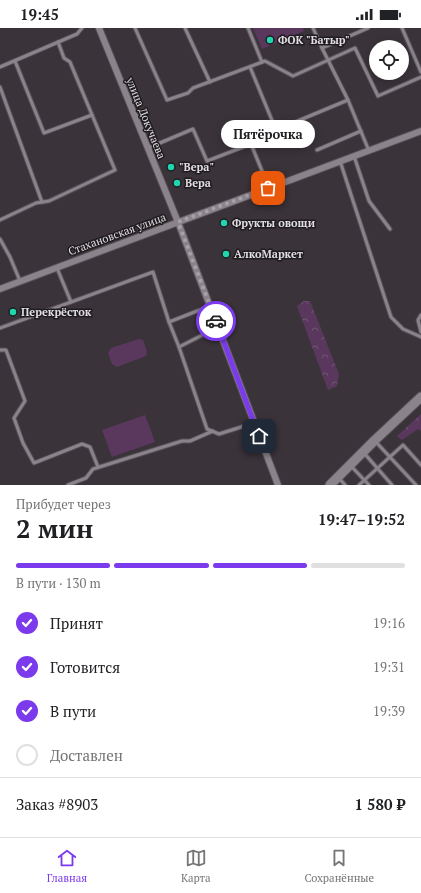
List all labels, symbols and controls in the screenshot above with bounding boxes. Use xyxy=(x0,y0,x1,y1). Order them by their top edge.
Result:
text: 19:45 xyxy=(20,4,59,24)
place label: ФОК "Батыр" xyxy=(278,33,350,47)
marker: ФОК "Батыр" xyxy=(265,35,275,45)
map controls xyxy=(369,40,409,80)
button: locate xyxy=(369,40,409,80)
street label: улица Докучаева xyxy=(123,74,169,161)
callout: Пятёрочка xyxy=(221,120,315,148)
text: Пятёрочка xyxy=(233,125,303,143)
place label: "Вера" xyxy=(179,160,214,174)
marker: "Вера" xyxy=(166,162,176,172)
pin xyxy=(251,171,285,205)
place label: Вера xyxy=(185,176,211,190)
icon: bag xyxy=(257,177,279,199)
marker: Вера xyxy=(172,178,182,188)
street label: Стахановская улица xyxy=(66,210,168,258)
place label: Фрукты овощи xyxy=(232,216,316,230)
marker: Фрукты овощи xyxy=(219,218,229,228)
place label: АлкоМаркет xyxy=(234,247,303,261)
marker: АлкоМаркет xyxy=(221,249,231,259)
courier xyxy=(196,301,236,341)
place label: Перекрёсток xyxy=(21,305,92,319)
marker: Перекрёсток xyxy=(8,307,18,317)
icon: car xyxy=(205,310,227,332)
pin xyxy=(242,419,276,453)
icon: home xyxy=(248,425,270,447)
text: Прибудет через xyxy=(16,495,111,513)
text: 19:47–19:52 xyxy=(318,509,405,529)
text: 2 мин xyxy=(16,511,93,545)
text: В пути · 130 m xyxy=(16,574,101,592)
icon: check xyxy=(16,612,38,634)
text: Принят xyxy=(50,613,103,633)
text: 19:16 xyxy=(373,614,405,632)
icon: check xyxy=(16,656,38,678)
text: Готовится xyxy=(50,657,120,677)
text: 19:31 xyxy=(373,658,405,676)
icon: check xyxy=(16,700,38,722)
text: В пути xyxy=(50,701,96,721)
text: 19:39 xyxy=(373,702,405,720)
text: Доставлен xyxy=(50,745,123,765)
text: Заказ #8903 xyxy=(16,794,98,814)
text: 1 580 ₽ xyxy=(355,794,405,814)
tab: Главная xyxy=(47,847,87,885)
tab: Карта xyxy=(181,847,211,885)
tab: Сохранённые xyxy=(304,847,374,885)

